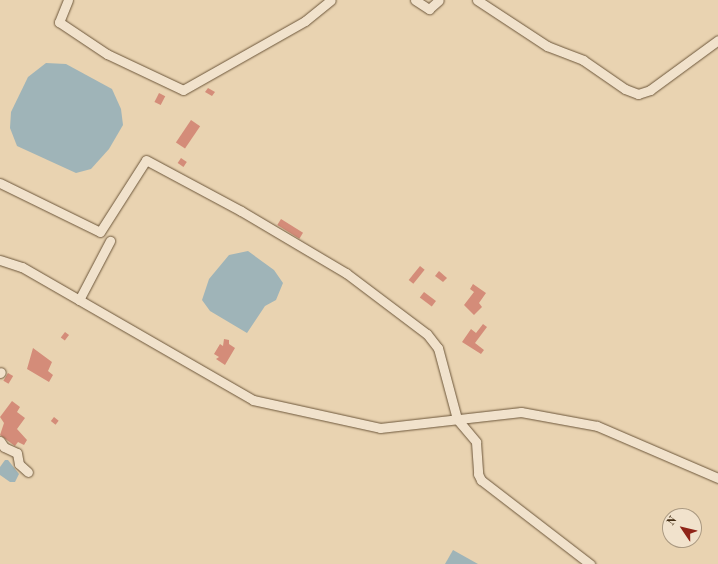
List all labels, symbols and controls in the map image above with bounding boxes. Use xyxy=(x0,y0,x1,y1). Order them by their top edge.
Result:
north arrow xyxy=(662,508,702,548)
text: N xyxy=(666,515,679,528)

